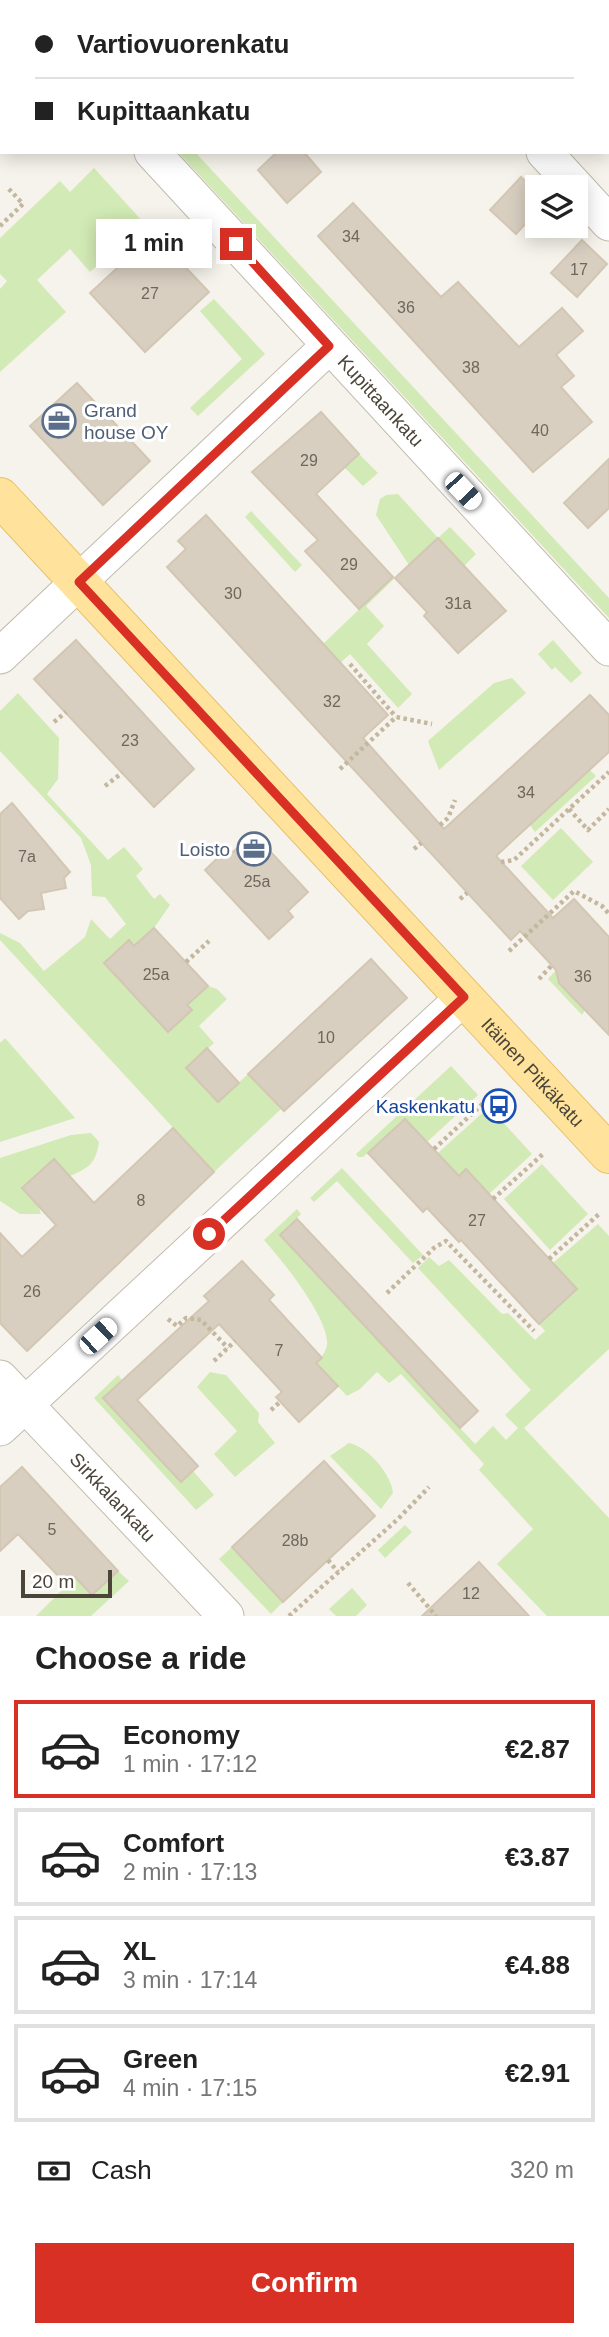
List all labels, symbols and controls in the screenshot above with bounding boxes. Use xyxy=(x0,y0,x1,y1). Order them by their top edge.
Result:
text: Vartiovuorenkatu xyxy=(77,29,289,59)
text: Kupittaankatu xyxy=(77,96,250,126)
map controls xyxy=(525,175,588,238)
button: layers xyxy=(525,175,588,238)
callout: 1 min xyxy=(96,219,212,268)
route end xyxy=(220,228,252,260)
house number: 34 xyxy=(342,228,360,245)
text: 1 min xyxy=(124,230,184,256)
house number: 17 xyxy=(570,261,588,278)
house number: 27 xyxy=(141,285,159,302)
house number: 36 xyxy=(397,299,415,316)
street label: Kupittaankatu xyxy=(334,351,428,450)
house number: 38 xyxy=(462,359,480,376)
place label: Grand house OY xyxy=(84,400,169,443)
office icon: Grand house OY xyxy=(40,402,78,440)
house number: 40 xyxy=(531,422,549,439)
house number: 29 xyxy=(300,452,318,469)
car xyxy=(441,468,486,514)
house number: 29 xyxy=(340,556,358,573)
house number: 30 xyxy=(224,585,242,602)
house number: 31a xyxy=(445,595,471,612)
house number: 32 xyxy=(323,693,341,710)
house number: 23 xyxy=(121,732,139,749)
house number: 34 xyxy=(517,784,535,801)
office icon: Loisto xyxy=(235,830,273,868)
place label: Loisto xyxy=(179,839,230,860)
house number: 7a xyxy=(18,848,36,865)
house number: 25a xyxy=(244,873,270,890)
house number: 25a xyxy=(143,966,169,983)
house number: 36 xyxy=(574,968,592,985)
street label: Itäinen Pitkäkatu xyxy=(477,1013,588,1131)
house number: 10 xyxy=(317,1029,335,1046)
bus stop icon: Kaskenkatu xyxy=(480,1087,518,1125)
place label: Kaskenkatu xyxy=(376,1096,475,1117)
house number: 8 xyxy=(137,1192,146,1209)
house number: 27 xyxy=(468,1212,486,1229)
route start xyxy=(193,1218,225,1250)
house number: 26 xyxy=(23,1283,41,1300)
car xyxy=(76,1314,121,1358)
house number: 7 xyxy=(275,1342,284,1359)
street label: Sirkkalankatu xyxy=(66,1448,160,1546)
house number: 5 xyxy=(48,1521,57,1538)
house number: 28b xyxy=(282,1532,308,1549)
scale bar xyxy=(21,1567,112,1599)
text: 20 m xyxy=(32,1571,74,1592)
house number: 12 xyxy=(462,1585,480,1602)
text: Choose a ride xyxy=(35,1640,247,1676)
icon: car xyxy=(39,1718,102,1781)
text: Economy xyxy=(123,1720,240,1750)
text: €2.87 xyxy=(505,1734,570,1764)
text: 1 min · 17:12 xyxy=(123,1751,257,1777)
icon: car xyxy=(39,1826,102,1889)
text: Comfort xyxy=(123,1828,224,1858)
text: €3.87 xyxy=(505,1842,570,1872)
text: 2 min · 17:13 xyxy=(123,1859,257,1885)
icon: car xyxy=(39,1934,102,1997)
text: XL xyxy=(123,1936,156,1966)
text: €4.88 xyxy=(505,1950,570,1980)
text: 3 min · 17:14 xyxy=(123,1967,257,1993)
icon: car xyxy=(39,2042,102,2105)
text: Green xyxy=(123,2044,198,2074)
text: €2.91 xyxy=(505,2058,570,2088)
text: 4 min · 17:15 xyxy=(123,2075,257,2101)
icon: cash xyxy=(35,2152,73,2190)
text: Cash xyxy=(91,2155,152,2185)
text: 320 m xyxy=(510,2157,574,2183)
button: Confirm xyxy=(35,2243,574,2323)

